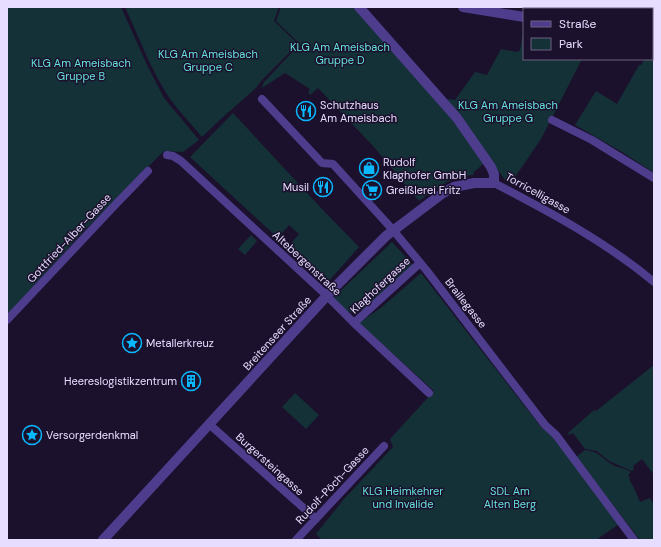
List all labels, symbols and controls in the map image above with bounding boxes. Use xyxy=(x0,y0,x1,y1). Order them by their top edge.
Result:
legend xyxy=(523,8,653,60)
text: Straße xyxy=(559,16,596,32)
text: Park xyxy=(559,36,583,52)
park label: KLG Am Ameisbach Gruppe D xyxy=(290,40,390,67)
park label: KLG Am Ameisbach Gruppe C xyxy=(158,47,258,74)
park label: KLG Am Ameisbach Gruppe B xyxy=(31,56,131,83)
place label: Schutzhaus Am Ameisbach xyxy=(320,98,397,125)
park label: KLG Am Ameisbach Gruppe G xyxy=(458,98,558,125)
restaurant icon: Schutzhaus Am Ameisbach xyxy=(295,100,317,122)
place label: Rudolf Klaghofer GmbH xyxy=(383,155,466,182)
shop icon: Rudolf Klaghofer GmbH xyxy=(358,157,380,179)
street label: Torricelligasse xyxy=(503,169,573,217)
restaurant icon: Musil xyxy=(312,176,334,198)
supermarket icon: Greißlerei Fritz xyxy=(361,179,383,201)
place label: Musil xyxy=(283,180,309,194)
place label: Greißlerei Fritz xyxy=(386,183,461,197)
street label: Gottfried-Alber-Gasse xyxy=(24,190,114,286)
street label: Altebergenstraße xyxy=(270,228,344,298)
street label: Klaghofergasse xyxy=(347,254,413,316)
street label: Braillegasse xyxy=(442,275,490,331)
street label: Breitenseer Straße xyxy=(240,293,314,373)
place icon: Metallerkreuz xyxy=(121,332,143,354)
place label: Metallerkreuz xyxy=(146,336,214,350)
building icon: Heereslogistikzentrum xyxy=(180,370,202,392)
place label: Heereslogistikzentrum xyxy=(64,374,177,388)
place icon: Versorgerdenkmal xyxy=(21,424,43,446)
place label: Versorgerdenkmal xyxy=(46,428,138,442)
street label: Burgersteingasse xyxy=(233,430,307,498)
street label: Rudolf-Pöch-Gasse xyxy=(292,443,372,527)
park label: KLG Heimkehrer und Invalide xyxy=(363,484,443,511)
park label: SDL Am Alten Berg xyxy=(484,484,536,511)

